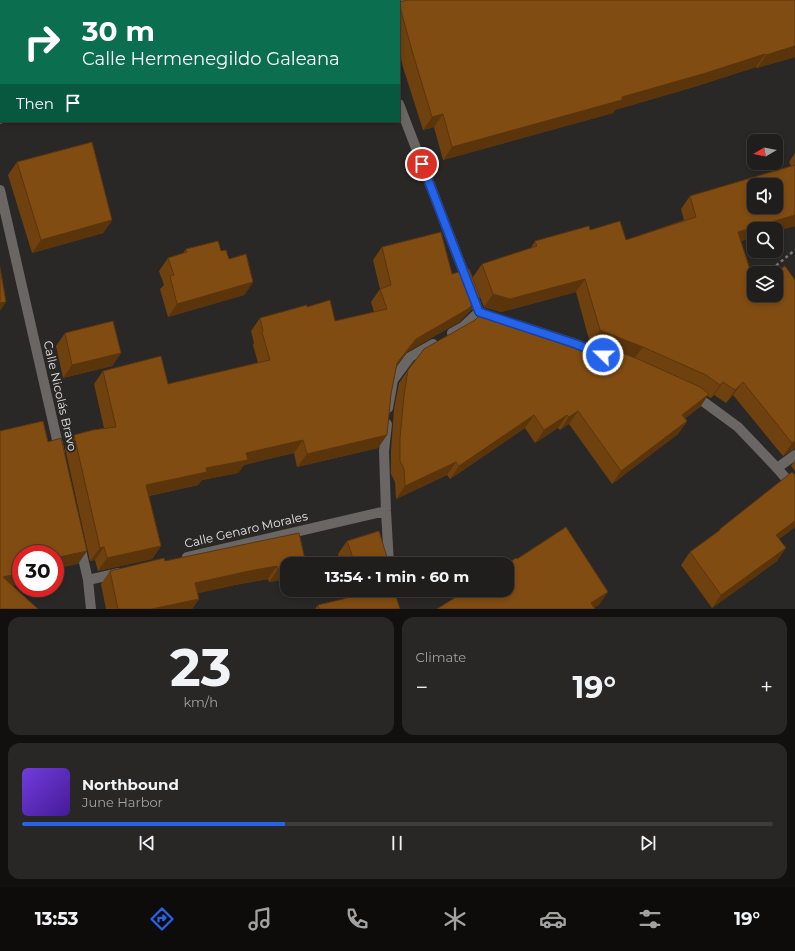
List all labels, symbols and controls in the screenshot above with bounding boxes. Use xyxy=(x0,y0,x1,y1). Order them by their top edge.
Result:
text: 30 m xyxy=(82,14,155,48)
icon: right xyxy=(16,16,68,68)
text: Calle Hermenegildo Galeana xyxy=(82,48,340,70)
icon: arrive xyxy=(62,92,84,114)
text: Then xyxy=(16,94,54,113)
north arrow xyxy=(747,134,783,170)
map controls xyxy=(747,134,783,302)
pin xyxy=(405,147,439,181)
icon: arrive xyxy=(411,153,433,175)
button: sound xyxy=(747,178,783,214)
button: search xyxy=(747,222,783,258)
button: layers xyxy=(747,266,783,302)
position arrow xyxy=(582,334,624,376)
street label: Calle Nicolás Bravo xyxy=(40,339,81,453)
street label: Calle Genaro Morales xyxy=(183,508,309,551)
speed limit sign: 30 xyxy=(12,545,64,597)
text: 13:54 · 1 min · 60 m xyxy=(325,567,469,586)
text: 23 xyxy=(170,636,231,699)
text: Climate xyxy=(416,649,466,665)
text: 19° xyxy=(573,669,616,706)
text: − xyxy=(416,674,428,701)
text: + xyxy=(760,674,773,701)
text: km/h xyxy=(183,694,218,710)
text: Northbound xyxy=(82,775,179,794)
text: June Harbor xyxy=(82,794,163,810)
icon: previous xyxy=(136,832,158,854)
icon: pause xyxy=(386,832,408,854)
icon: next xyxy=(637,832,659,854)
icon: directions xyxy=(148,905,176,933)
icon: music xyxy=(246,905,274,933)
icon: phone xyxy=(343,905,371,933)
icon: climate xyxy=(441,905,469,933)
icon: car xyxy=(539,905,567,933)
icon: filters xyxy=(636,905,664,933)
text: 13:53 xyxy=(35,908,79,930)
text: 19° xyxy=(734,908,760,930)

